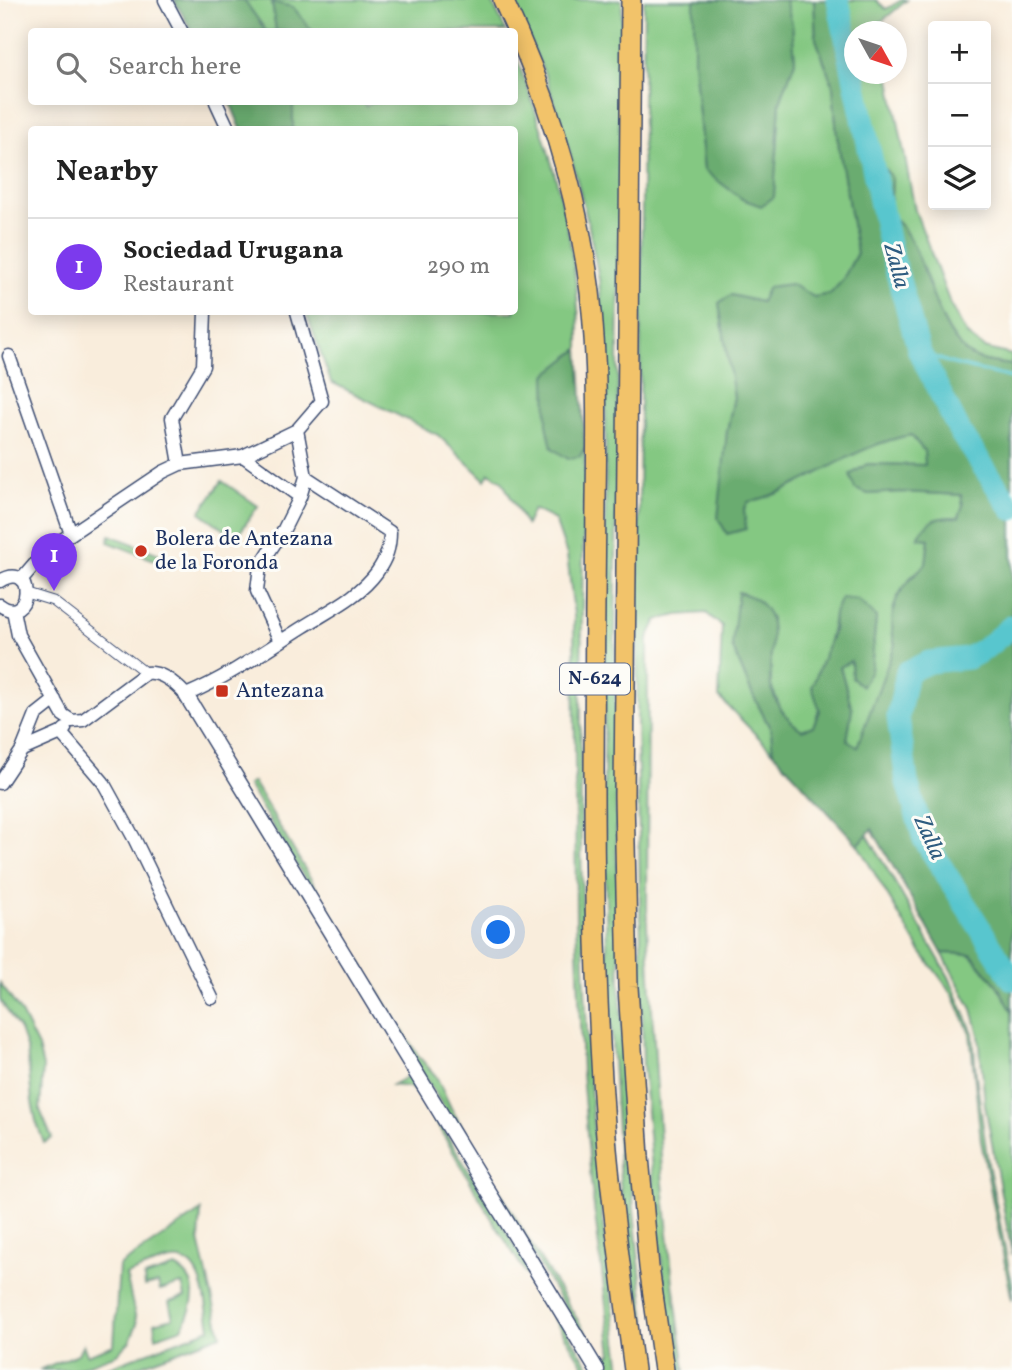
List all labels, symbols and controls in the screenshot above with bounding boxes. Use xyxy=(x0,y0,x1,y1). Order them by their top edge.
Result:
north arrow xyxy=(844,21,907,84)
map controls xyxy=(928,21,991,210)
button: + xyxy=(928,21,991,84)
search box xyxy=(28,28,518,105)
icon: search xyxy=(52,48,90,86)
text: Search here xyxy=(108,49,241,85)
button: − xyxy=(928,84,991,147)
button: layers xyxy=(928,147,991,210)
text: Nearby xyxy=(56,151,158,193)
text: Sociedad Urugana xyxy=(123,233,343,269)
water label: Zalla xyxy=(874,239,917,292)
text: 1 xyxy=(74,251,84,283)
text: 290 m xyxy=(427,251,490,283)
text: Restaurant xyxy=(123,269,234,301)
place label: Bolera de Antezana de la Foronda xyxy=(155,525,333,578)
pin: 1 xyxy=(31,533,77,591)
marker: Bolera de Antezana de la Foronda xyxy=(133,543,149,559)
road number: N-624 xyxy=(560,664,630,694)
place label: Antezana xyxy=(236,677,324,706)
marker: Antezana xyxy=(214,683,230,699)
water label: Zalla xyxy=(905,810,953,865)
your location xyxy=(481,915,515,949)

